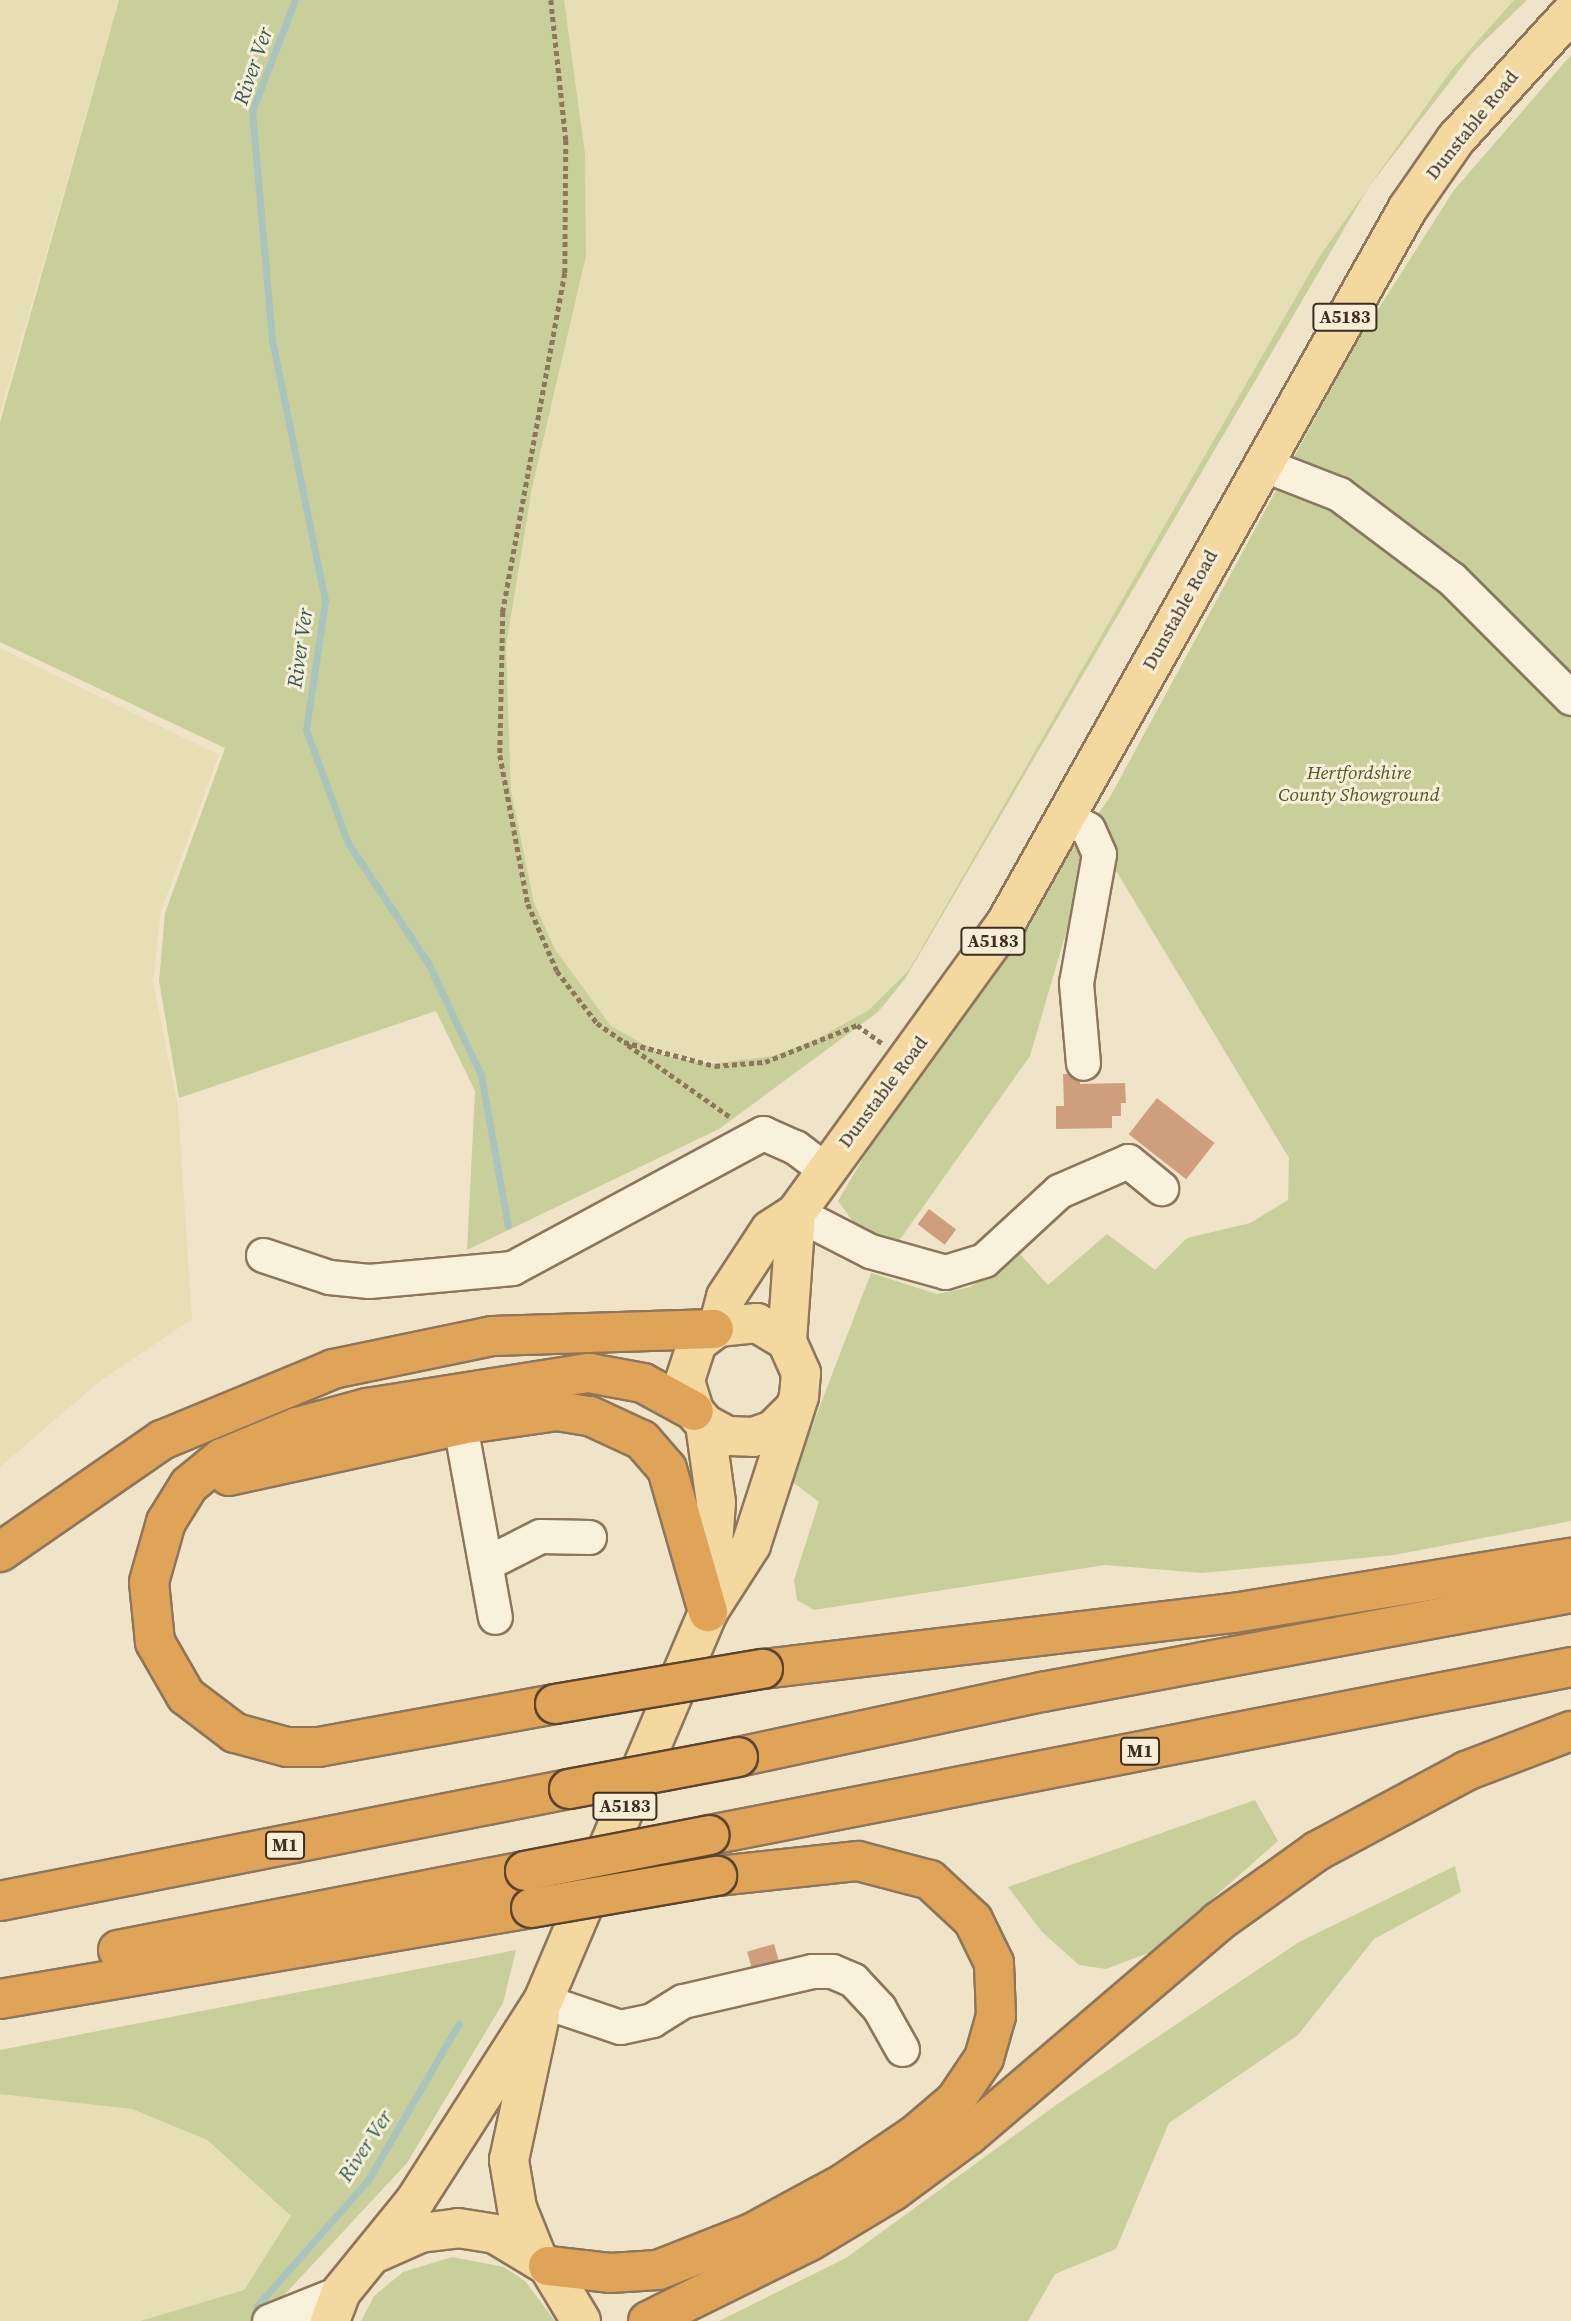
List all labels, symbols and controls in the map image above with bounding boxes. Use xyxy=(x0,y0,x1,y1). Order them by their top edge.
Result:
water label: River Ver xyxy=(228,24,278,108)
street label: Dunstable Road xyxy=(1421,66,1523,184)
road number: A5183 xyxy=(1312,302,1378,332)
street label: Dunstable Road xyxy=(1138,546,1222,674)
water label: River Ver xyxy=(282,606,318,690)
park label: Hertfordshire County Showground xyxy=(1278,762,1440,806)
road number: A5183 xyxy=(960,926,1026,956)
street label: Dunstable Road xyxy=(834,1032,932,1152)
road number: M1 xyxy=(1119,1736,1161,1766)
road number: A5183 xyxy=(592,1792,658,1820)
road number: M1 xyxy=(264,1830,306,1859)
water label: River Ver xyxy=(333,2105,397,2187)

